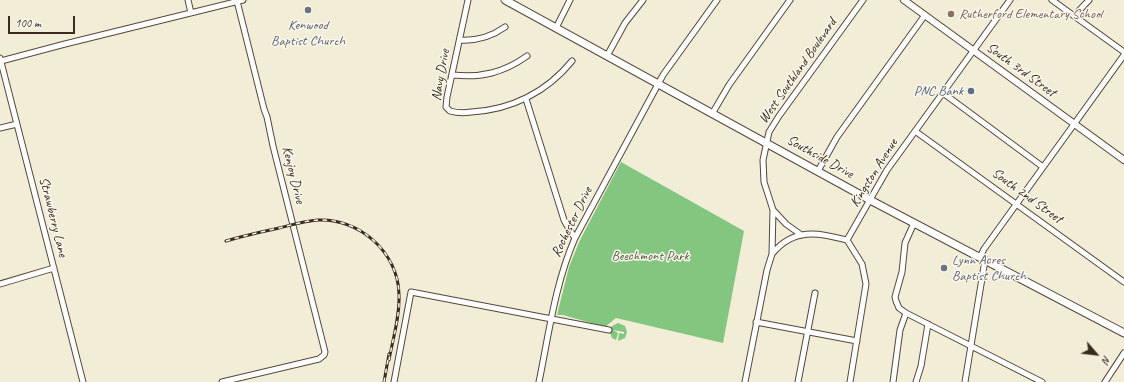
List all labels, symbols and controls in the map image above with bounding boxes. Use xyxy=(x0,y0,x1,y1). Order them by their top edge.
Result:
marker: Kenwood Baptist Church xyxy=(303,5,313,15)
place label: Rutherford Elementary School xyxy=(959,6,1102,22)
scale bar xyxy=(10,8,77,34)
marker: Rutherford Elementary School xyxy=(946,9,956,19)
text: 100 m xyxy=(15,15,41,31)
street label: West Southland Boulevard xyxy=(755,15,841,127)
place label: Kenwood Baptist Church xyxy=(271,17,345,50)
street label: South 3rd Street xyxy=(983,39,1059,101)
street label: Navy Drive xyxy=(428,48,454,102)
place label: PNC Bank xyxy=(914,83,963,99)
marker: PNC Bank xyxy=(966,86,976,96)
street label: Southside Drive xyxy=(784,132,856,182)
street label: Kingston Avenue xyxy=(846,136,902,210)
street label: Kenjoy Drive xyxy=(278,145,308,205)
street label: South 2nd Street xyxy=(988,165,1066,227)
street label: Strawberry Lane xyxy=(35,175,71,259)
street label: Rochester Drive xyxy=(548,184,596,260)
park label: Beechmont Park xyxy=(611,248,689,264)
place label: Lynn Acres Baptist Church xyxy=(952,252,1026,284)
marker: Lynn Acres Baptist Church xyxy=(939,263,949,273)
north arrow xyxy=(1076,334,1116,374)
text: N xyxy=(1099,353,1114,366)

